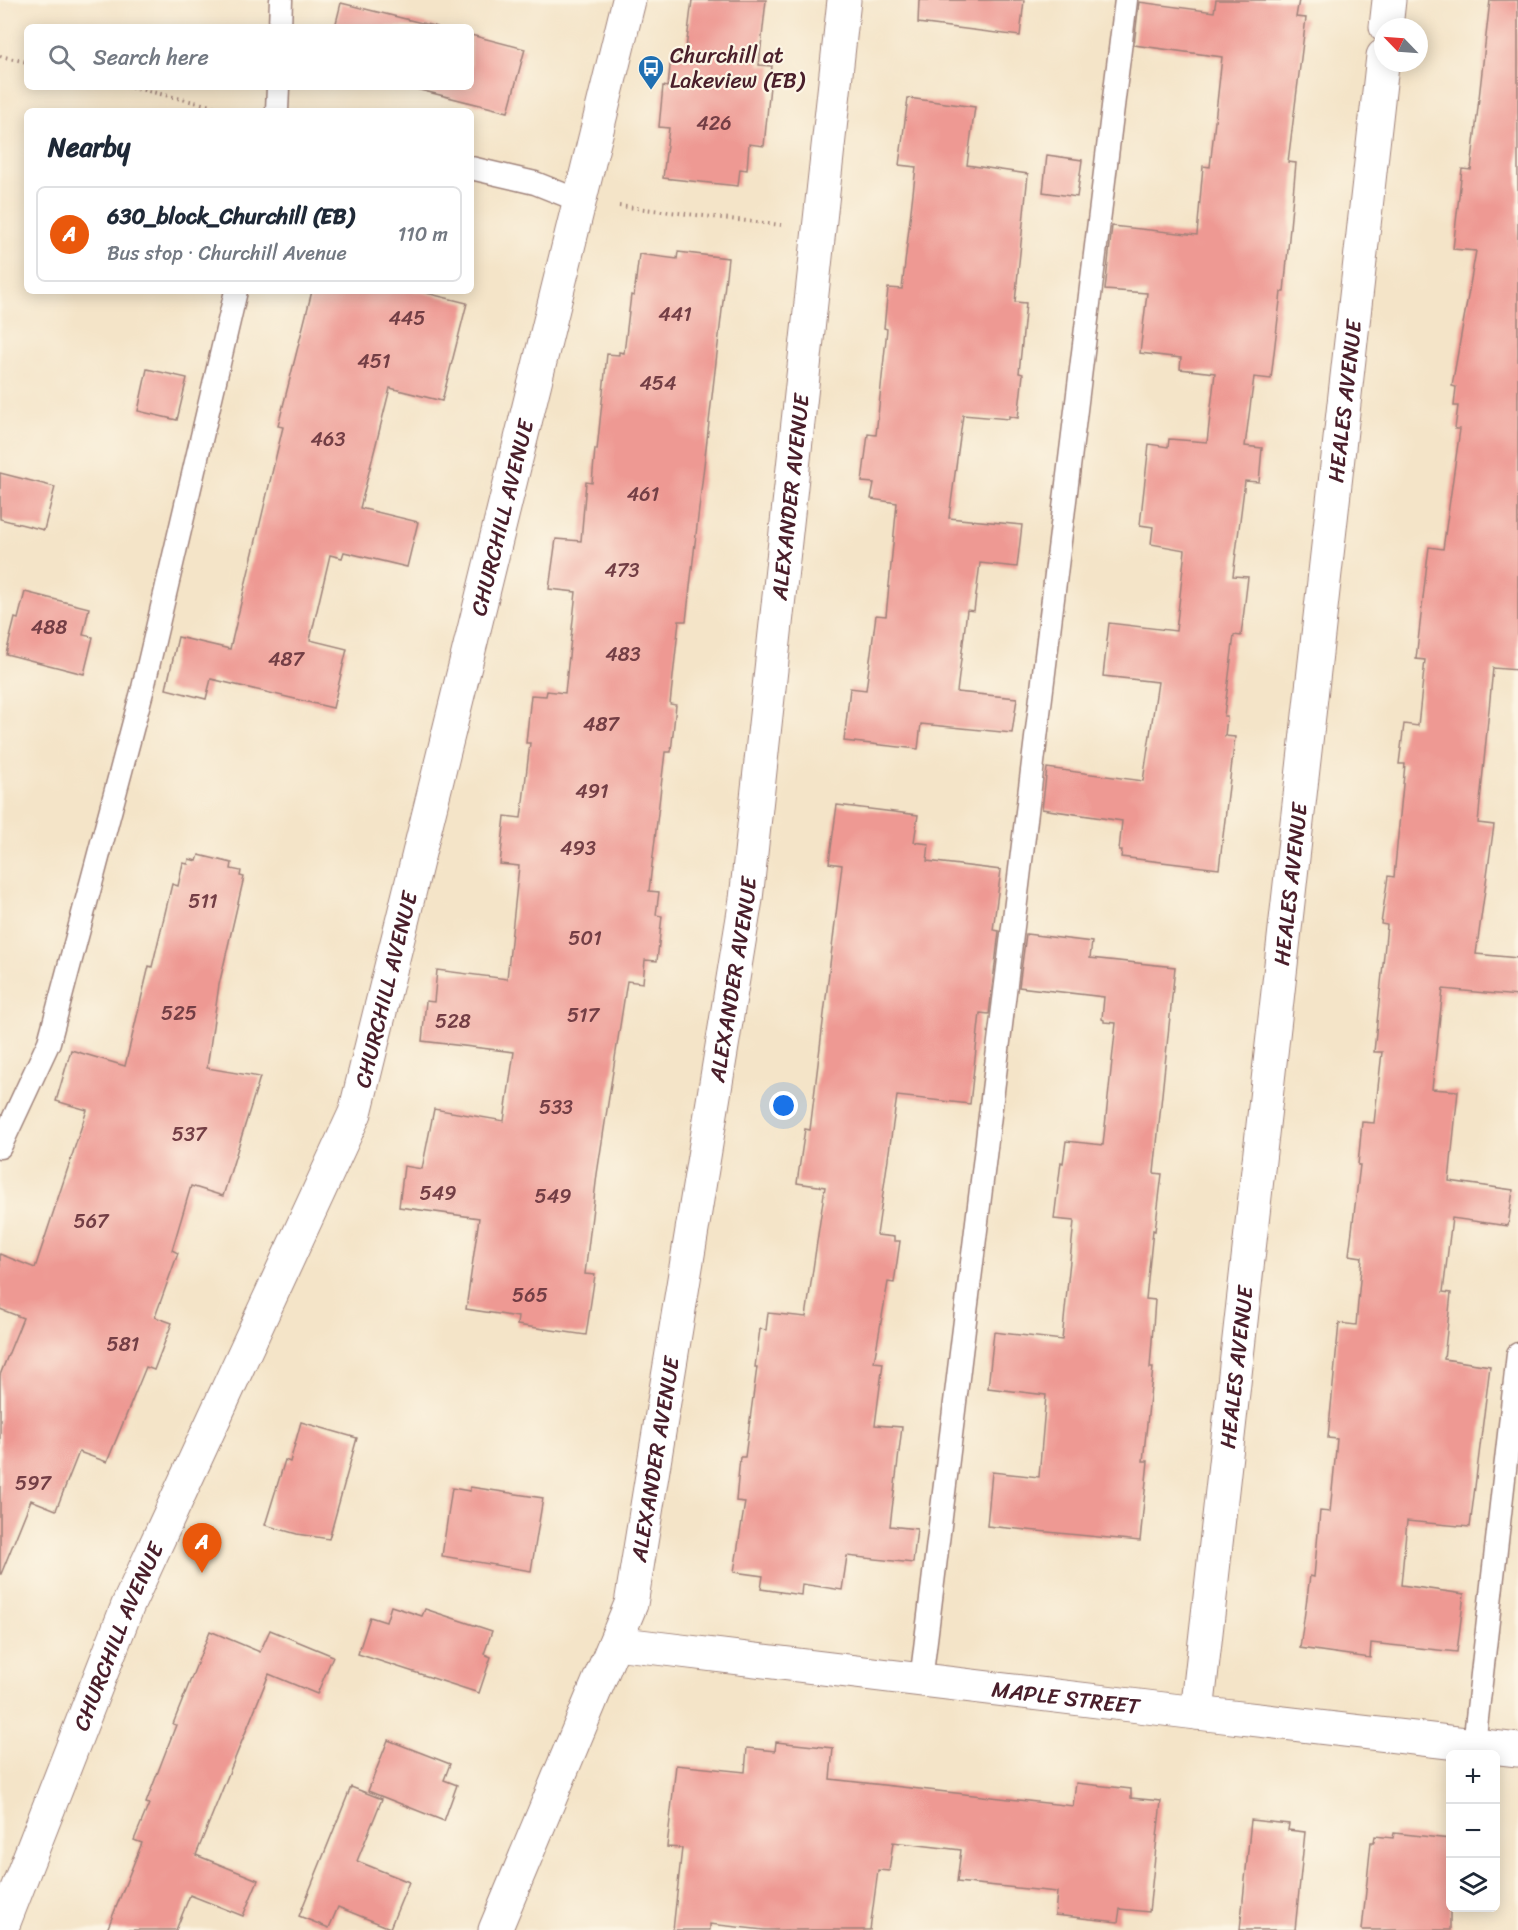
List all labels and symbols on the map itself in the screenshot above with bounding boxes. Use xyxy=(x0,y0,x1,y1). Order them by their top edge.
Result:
north arrow xyxy=(1374,18,1428,72)
place label: Churchill at Lakeview (EB) xyxy=(670,36,806,100)
bus stop icon: Churchill at Lakeview (EB) xyxy=(636,53,666,91)
house number: 426 xyxy=(696,106,732,141)
house number: 441 xyxy=(658,297,692,332)
house number: 445 xyxy=(388,301,426,336)
street label: HEALES AVENUE xyxy=(1316,316,1373,485)
house number: 451 xyxy=(357,344,391,379)
house number: 454 xyxy=(639,366,677,401)
street label: ALEXANDER AVENUE xyxy=(760,390,821,603)
street label: CHURCHILL AVENUE xyxy=(459,414,545,620)
house number: 463 xyxy=(311,422,345,457)
house number: 461 xyxy=(627,477,659,512)
house number: 473 xyxy=(605,553,639,588)
house number: 488 xyxy=(31,610,67,645)
house number: 483 xyxy=(605,637,641,672)
house number: 487 xyxy=(268,642,306,677)
house number: 487 xyxy=(583,707,621,742)
house number: 491 xyxy=(575,774,609,809)
street label: HEALES AVENUE xyxy=(1262,799,1319,968)
house number: 493 xyxy=(560,831,596,866)
street label: ALEXANDER AVENUE xyxy=(697,873,768,1086)
house number: 511 xyxy=(188,884,218,919)
street label: CHURCHILL AVENUE xyxy=(343,886,429,1092)
house number: 501 xyxy=(568,921,602,956)
house number: 525 xyxy=(161,996,197,1031)
house number: 517 xyxy=(567,998,601,1033)
house number: 528 xyxy=(435,1004,471,1039)
house number: 533 xyxy=(539,1090,573,1125)
your location xyxy=(769,1091,798,1120)
house number: 537 xyxy=(172,1117,208,1152)
house number: 549 xyxy=(420,1176,457,1211)
house number: 549 xyxy=(535,1179,572,1214)
house number: 567 xyxy=(74,1204,110,1239)
house number: 565 xyxy=(512,1278,548,1313)
street label: HEALES AVENUE xyxy=(1208,1282,1265,1451)
house number: 581 xyxy=(107,1327,139,1362)
street label: ALEXANDER AVENUE xyxy=(619,1352,691,1566)
house number: 597 xyxy=(15,1466,53,1501)
pin: A xyxy=(182,1524,222,1573)
street label: CHURCHILL AVENUE xyxy=(62,1534,175,1737)
street label: MAPLE STREET xyxy=(990,1669,1144,1726)

